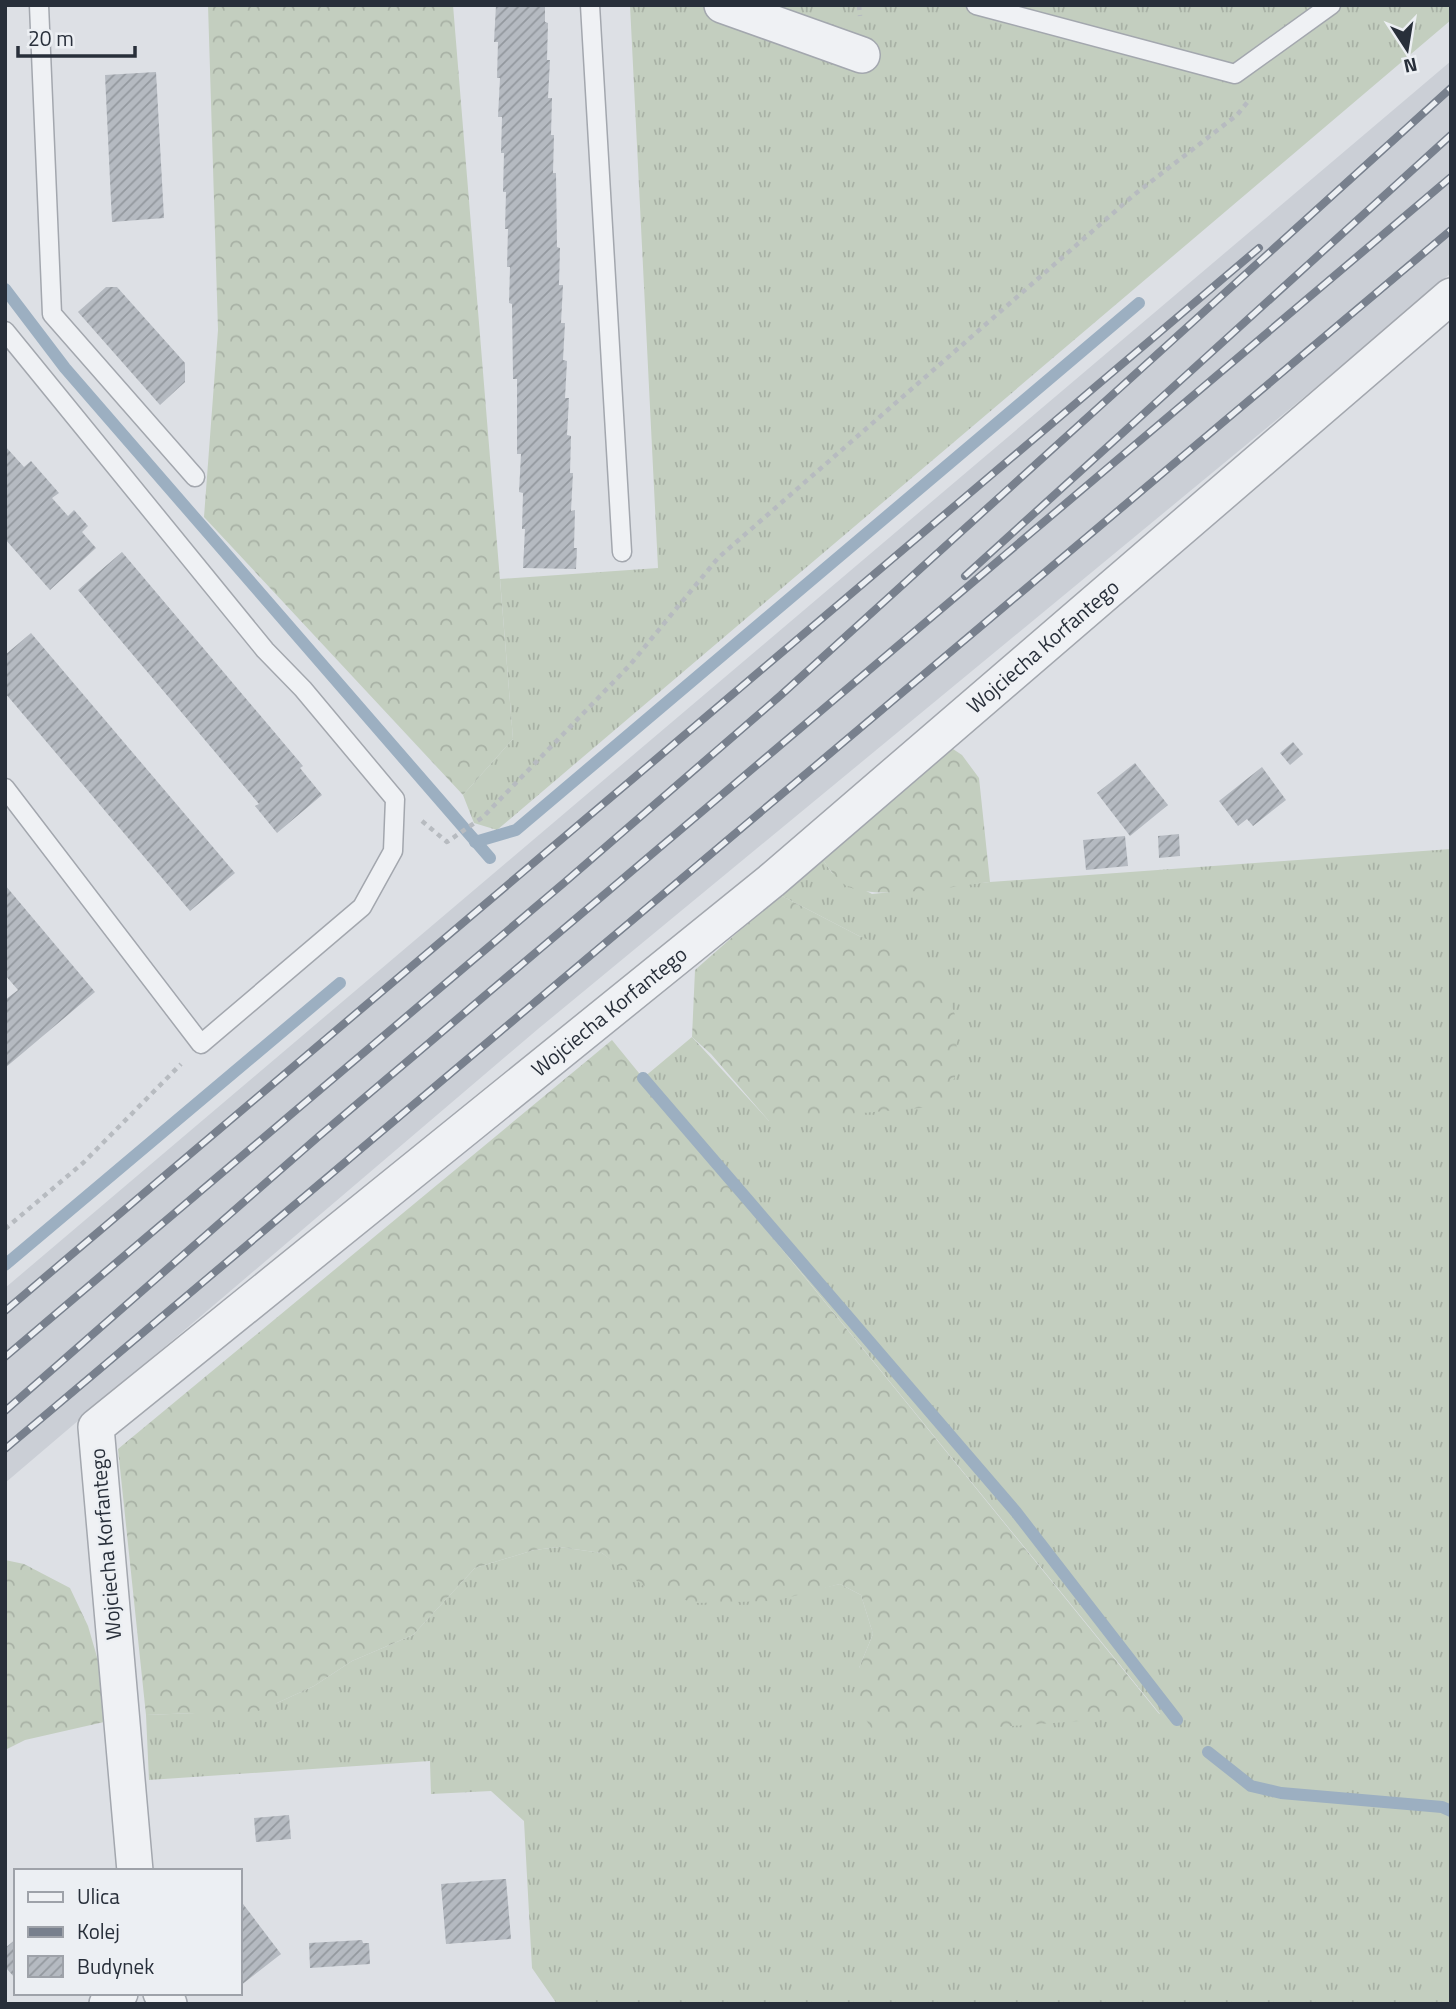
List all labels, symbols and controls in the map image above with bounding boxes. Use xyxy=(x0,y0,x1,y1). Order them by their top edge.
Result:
scale bar xyxy=(18,14,135,58)
north arrow xyxy=(1372,14,1442,84)
text: 20 m xyxy=(28,22,74,54)
text: N xyxy=(1401,51,1420,82)
street label: Wojciecha Korfantego xyxy=(959,571,1126,721)
street label: Wojciecha Korfantego xyxy=(524,938,694,1084)
street label: Wojciecha Korfantego xyxy=(81,1447,129,1641)
legend xyxy=(14,1869,242,1995)
text: Ulica xyxy=(77,1880,120,1912)
text: Kolej xyxy=(77,1915,120,1947)
text: Budynek xyxy=(77,1950,154,1982)

